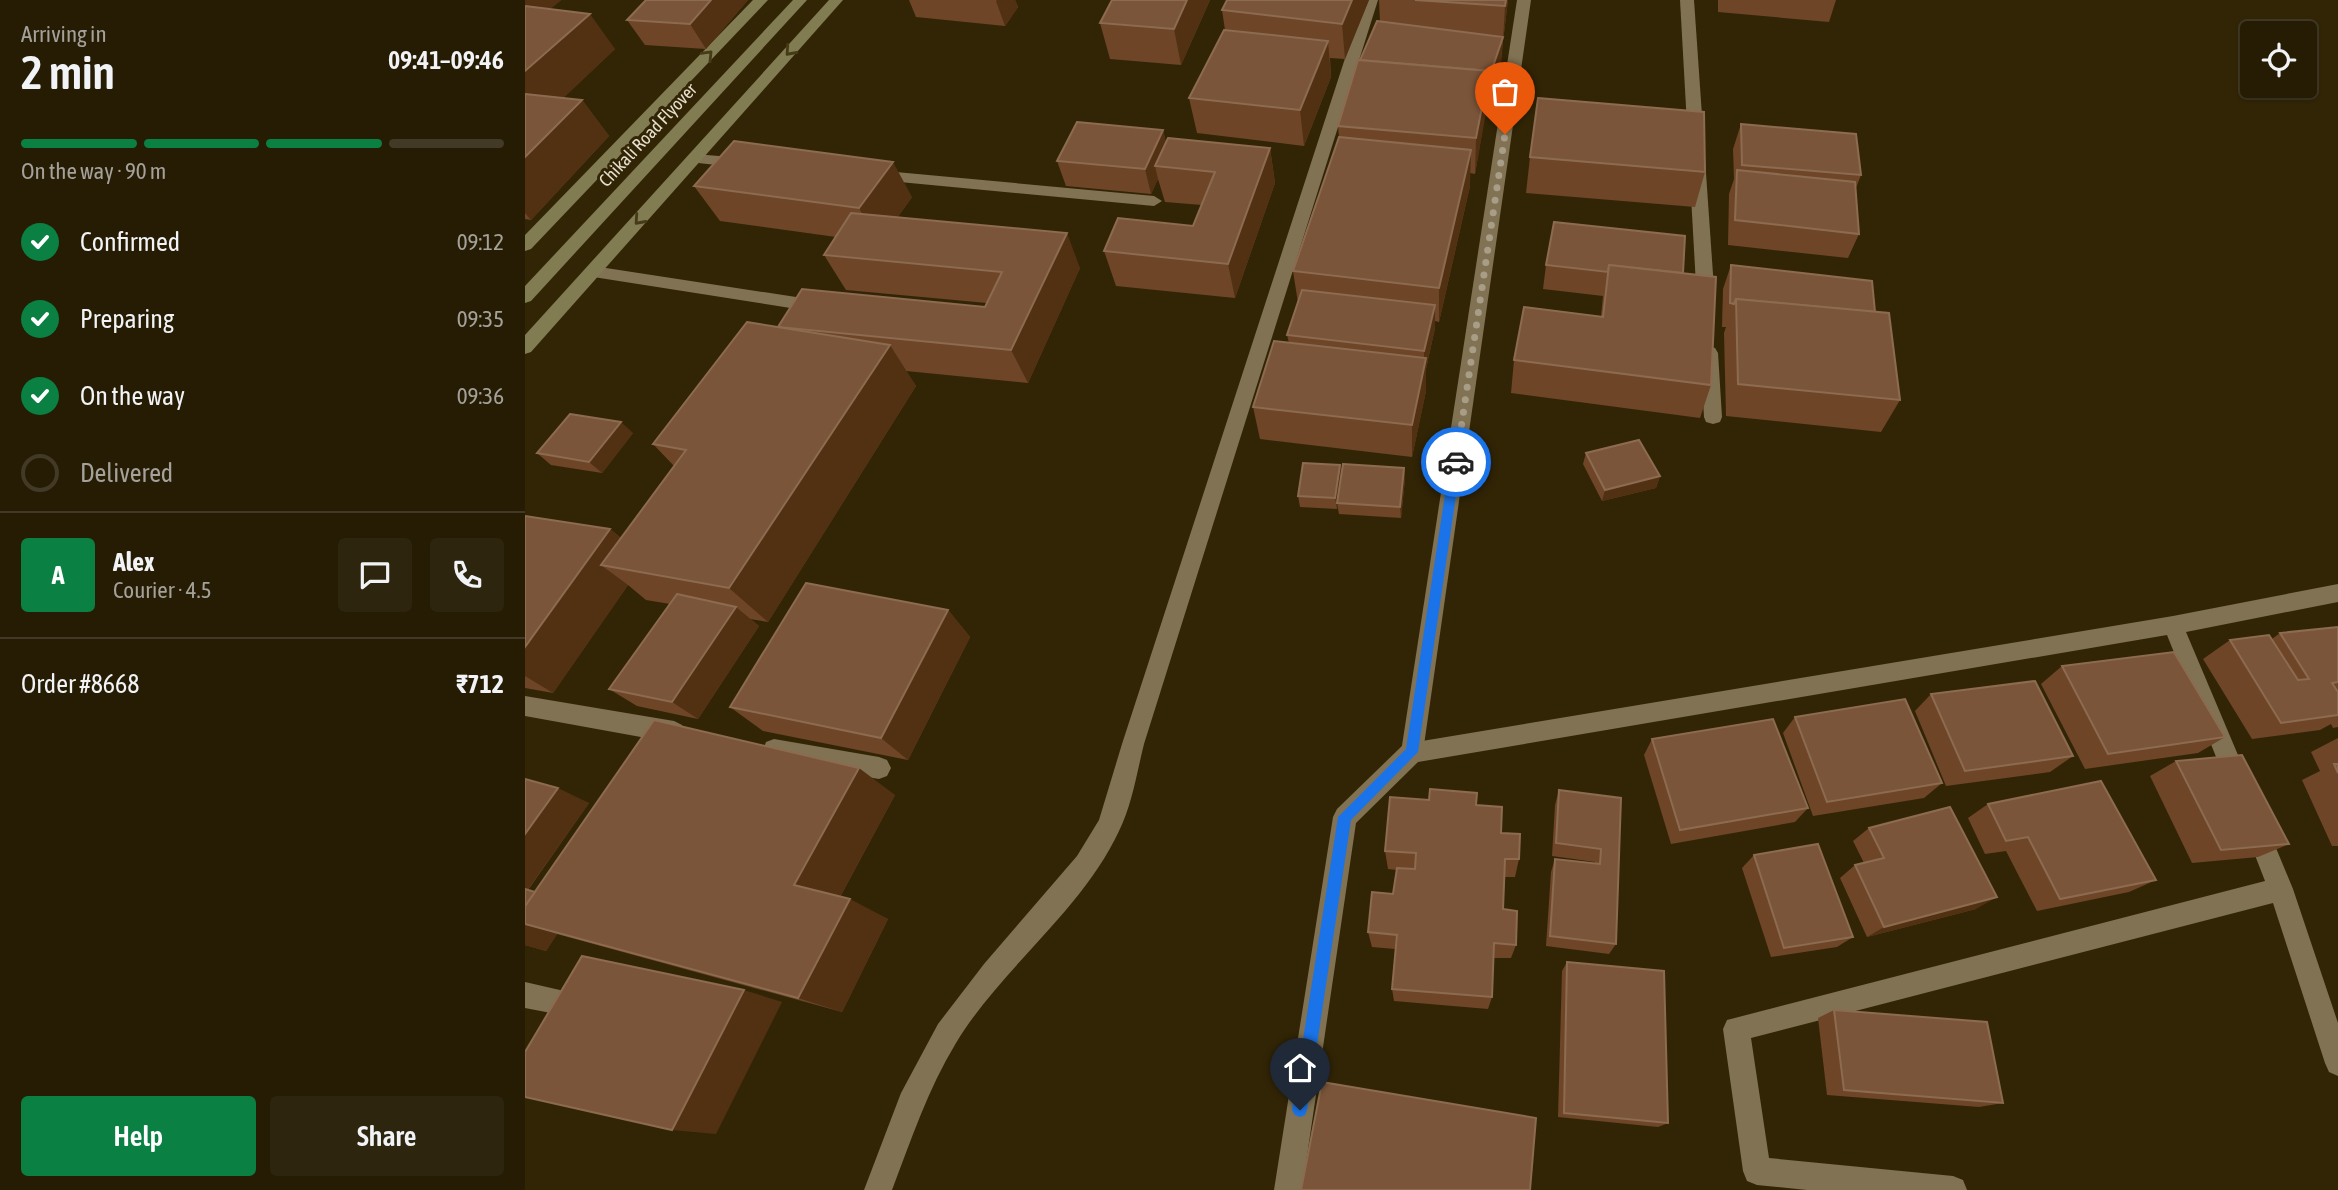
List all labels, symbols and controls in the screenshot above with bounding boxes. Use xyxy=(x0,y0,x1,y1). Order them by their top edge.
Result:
text: Arriving in xyxy=(21,21,107,47)
map controls xyxy=(2240,21,2317,98)
button: locate xyxy=(2240,21,2317,98)
one-way arrow xyxy=(786,43,799,56)
text: 09:41–09:46 xyxy=(388,45,504,75)
text: 2 min xyxy=(21,46,115,99)
one-way arrow xyxy=(700,50,713,63)
pin xyxy=(1475,62,1535,134)
icon: bag xyxy=(1486,73,1524,111)
street label: Chikali Road Flyover xyxy=(594,78,701,191)
text: On the way · 90 m xyxy=(21,158,166,184)
one-way arrow xyxy=(635,212,647,225)
icon: check xyxy=(21,223,59,261)
text: Confirmed xyxy=(80,227,180,257)
text: 09:12 xyxy=(457,229,504,255)
icon: check xyxy=(21,300,59,338)
text: Preparing xyxy=(80,304,174,334)
text: 09:35 xyxy=(457,306,504,332)
icon: check xyxy=(21,377,59,415)
text: On the way xyxy=(80,381,185,411)
text: 09:36 xyxy=(457,383,504,409)
courier xyxy=(1421,427,1491,497)
icon: car xyxy=(1437,443,1475,481)
text: Delivered xyxy=(80,458,173,488)
button: chat xyxy=(338,538,412,612)
button: phone xyxy=(430,538,504,612)
text: Alex xyxy=(113,547,154,577)
text: A xyxy=(52,560,64,590)
text: Courier · 4.5 xyxy=(113,577,212,603)
text: Order #8668 xyxy=(21,669,140,699)
text: ₹712 xyxy=(456,669,504,699)
pin xyxy=(1270,1038,1330,1110)
icon: home xyxy=(1281,1049,1319,1087)
button: Help xyxy=(21,1096,256,1176)
button: Share xyxy=(270,1096,504,1176)

